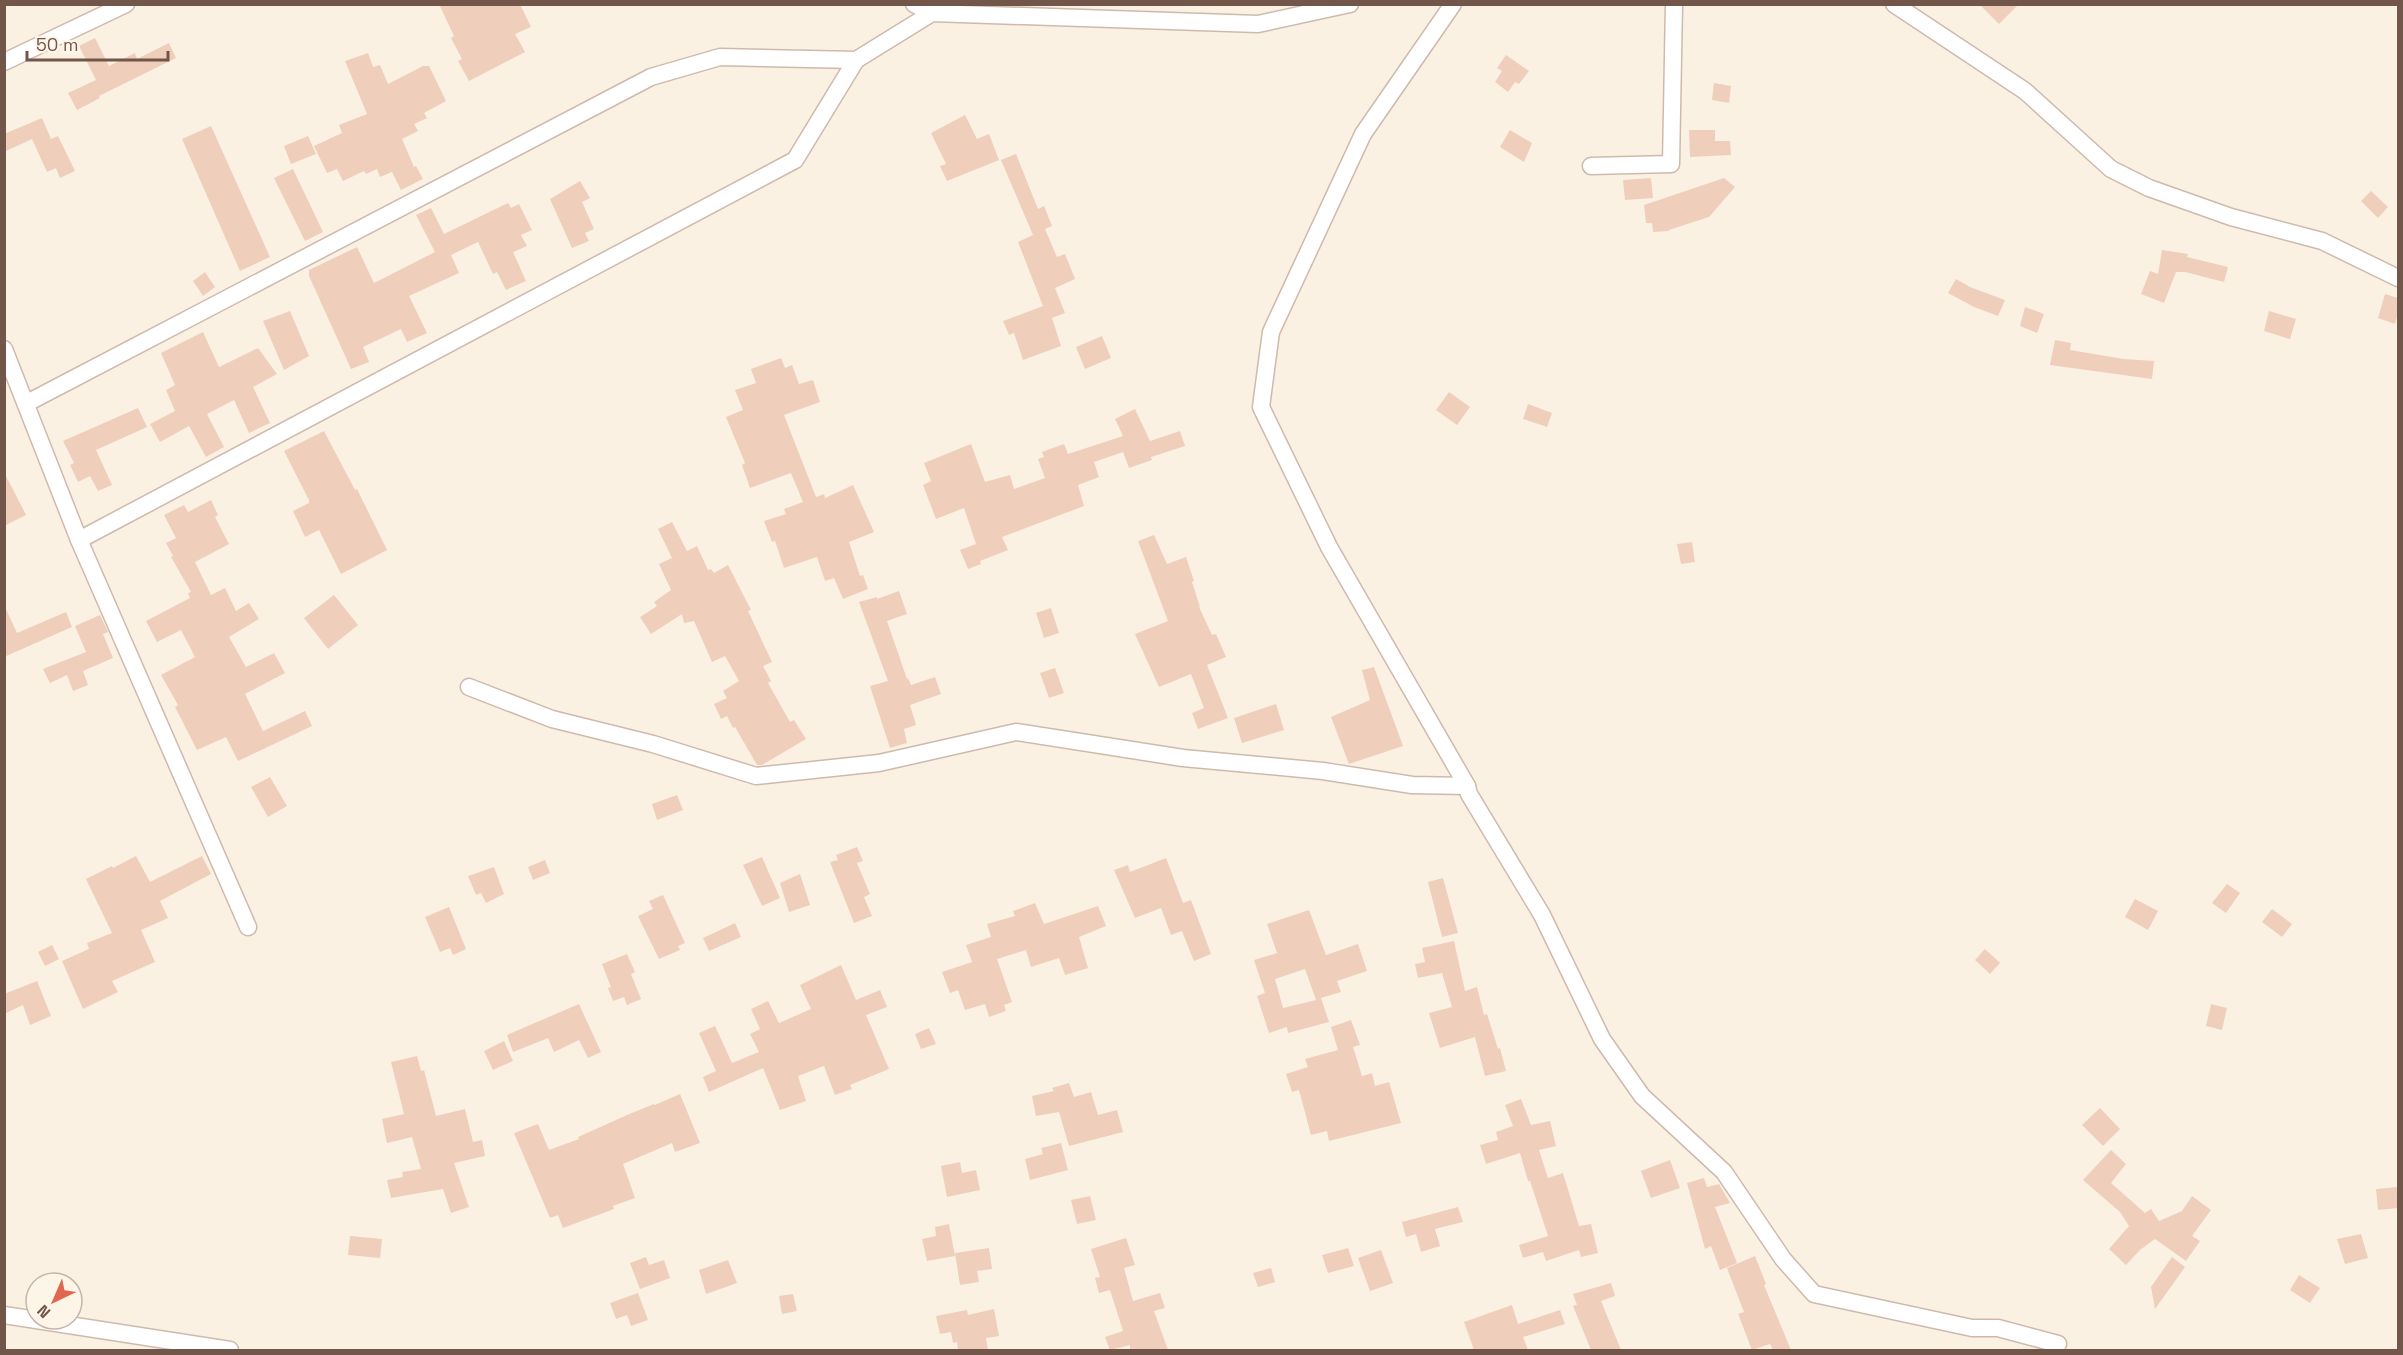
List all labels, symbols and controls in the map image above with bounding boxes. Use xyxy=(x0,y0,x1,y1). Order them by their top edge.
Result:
scale bar xyxy=(27,24,168,62)
text: 50 m xyxy=(36,33,78,56)
north arrow xyxy=(24,1271,84,1331)
text: N xyxy=(33,1300,55,1323)

